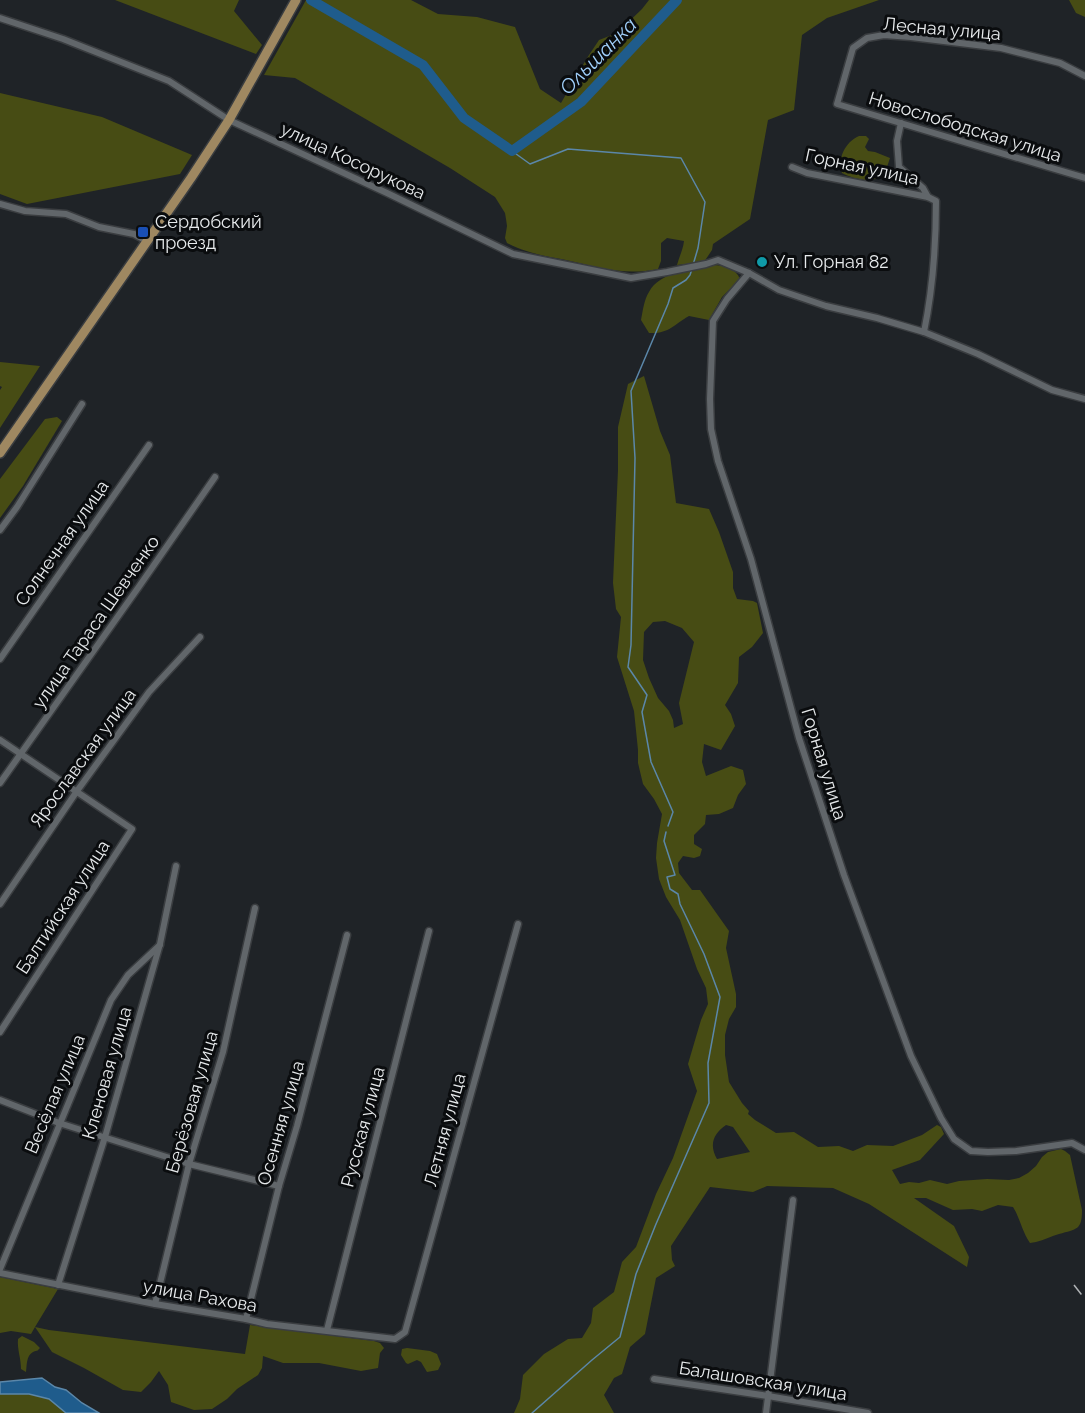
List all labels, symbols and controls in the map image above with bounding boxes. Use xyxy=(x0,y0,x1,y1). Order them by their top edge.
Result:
water label: Ольшанка xyxy=(555,13,641,99)
street label: Лесная улица xyxy=(882,13,1002,44)
street label: Новослободская улица xyxy=(866,87,1064,166)
street label: улица Косорукова xyxy=(278,118,429,203)
street label: Горная улица xyxy=(803,144,921,189)
place label: Сердобский проезд xyxy=(155,211,262,253)
marker: Сердобский проезд xyxy=(136,225,150,239)
place label: Ул. Горная 82 xyxy=(774,251,889,272)
marker: Ул. Горная 82 xyxy=(755,255,769,269)
street label: Солнечная улица xyxy=(10,476,113,609)
street label: улица Тараса Шевченко xyxy=(28,531,164,712)
street label: Ярославская улица xyxy=(25,684,140,831)
street label: Горная улица xyxy=(798,705,851,822)
street label: Балтийская улица xyxy=(12,836,114,977)
street label: Кленовая улица xyxy=(78,1004,136,1142)
street label: Берёзовая улица xyxy=(161,1028,222,1175)
street label: Весёлая улица xyxy=(20,1031,89,1157)
street label: Осенняя улица xyxy=(253,1058,308,1188)
street label: Русская улица xyxy=(336,1064,389,1189)
street label: Летняя улица xyxy=(419,1071,470,1189)
street label: улица Рахова xyxy=(141,1275,259,1316)
street label: Балашовская улица xyxy=(678,1357,849,1404)

